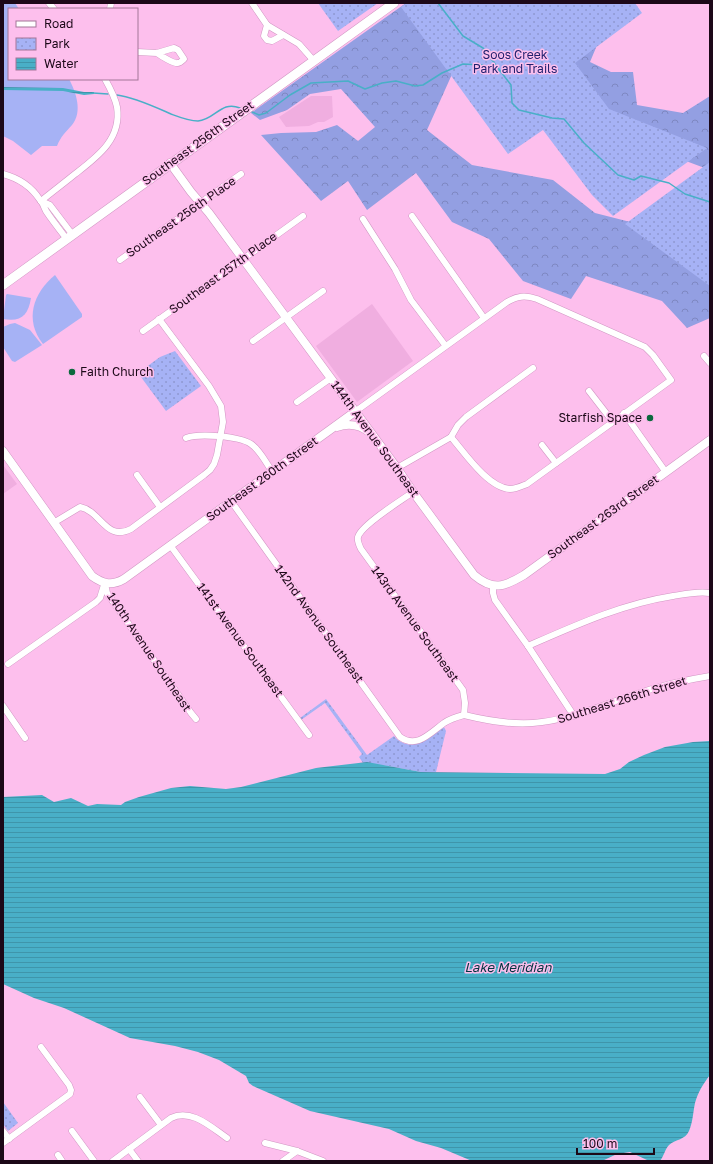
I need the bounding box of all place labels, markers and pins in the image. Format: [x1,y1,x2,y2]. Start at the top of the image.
place label: Faith Church [80,364,153,379]
marker: Faith Church [67,367,77,377]
place label: Starfish Space [558,410,642,425]
marker: Starfish Space [645,413,655,423]

